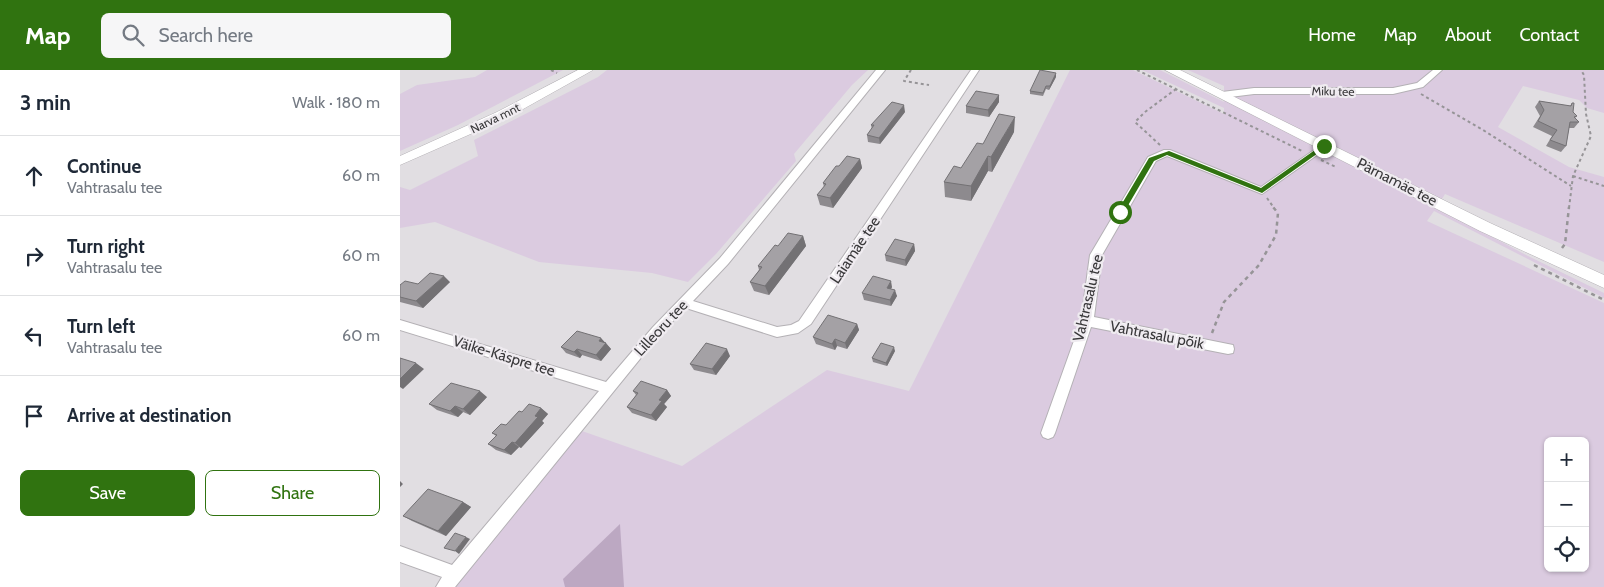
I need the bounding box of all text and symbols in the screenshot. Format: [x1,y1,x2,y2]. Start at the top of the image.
search box [101,13,451,58]
text: Map [25,21,71,50]
icon: search [119,21,147,49]
text: Search here [159,24,253,47]
text: Home [1308,24,1356,46]
text: Map [1384,24,1417,46]
text: About [1445,24,1491,46]
text: Contact [1519,24,1579,46]
street label: Miku tee [1311,83,1355,99]
text: 3 min [20,90,71,115]
text: Walk · 180 m [292,93,380,112]
street label: Narva mnt [468,100,522,136]
route end [1313,135,1336,158]
street label: Pärnamäe tee [1354,154,1440,210]
text: Continue [67,155,141,178]
icon: ahead [20,162,48,190]
text: 60 m [342,166,380,185]
text: Vahtrasalu tee [67,178,162,197]
route start [1109,201,1132,224]
street label: Laiamäe tee [826,213,884,287]
text: Turn right [67,235,145,258]
icon: right [20,242,48,270]
text: 60 m [342,246,380,265]
street label: Vahtrasalu tee [1069,252,1107,343]
text: Vahtrasalu tee [67,258,162,277]
street label: Lilleoru tee [631,296,692,360]
text: Turn left [67,315,135,338]
street label: Vahtrasalu põik [1108,317,1206,353]
icon: left [20,322,48,350]
text: 60 m [342,326,380,345]
street label: Väike-Käspre tee [451,332,557,380]
text: Vahtrasalu tee [67,338,162,357]
icon: arrive [20,402,48,430]
text: Arrive at destination [67,404,231,427]
map controls [1544,437,1589,572]
button: + [1544,437,1589,482]
button: Save [20,470,195,516]
button: Share [205,470,380,516]
button: − [1544,482,1589,527]
button: locate [1544,527,1589,572]

